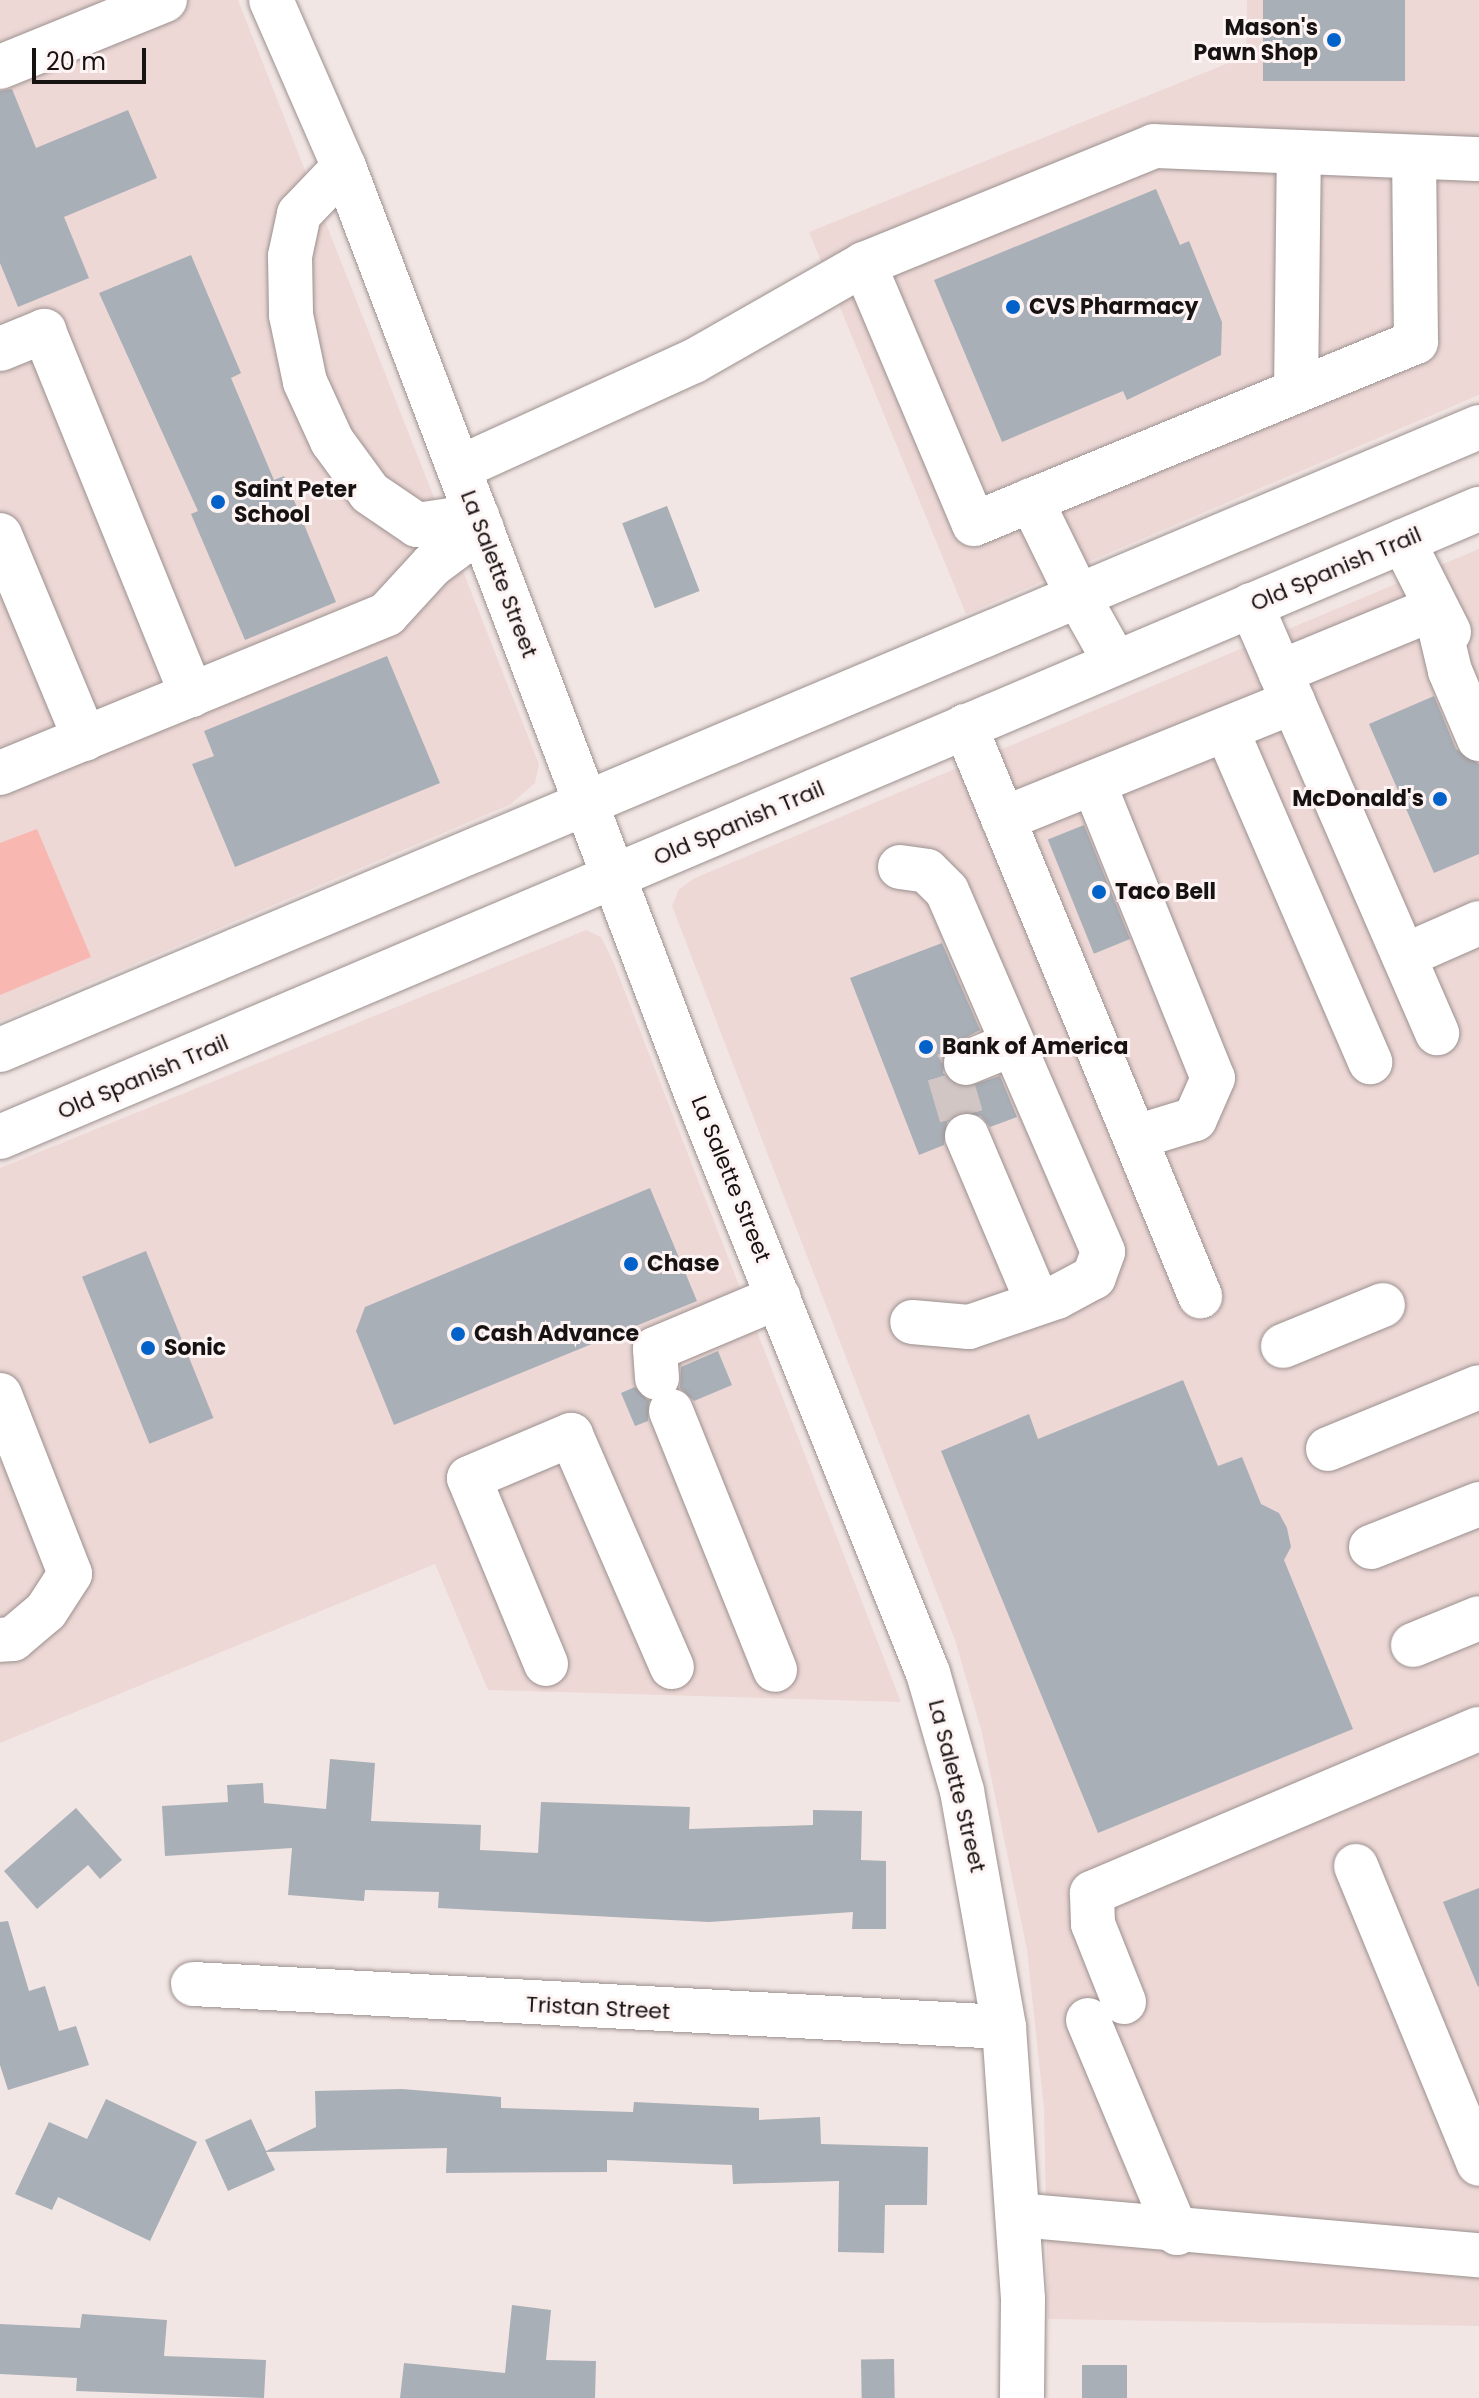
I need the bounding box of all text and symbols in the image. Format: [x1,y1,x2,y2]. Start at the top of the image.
place label: Mason's Pawn Shop [1193,14,1318,66]
marker: Mason's Pawn Shop [1325,31,1343,49]
scale bar [36,32,150,82]
text: 20 m [46,45,106,78]
place label: CVS Pharmacy [1029,294,1198,320]
marker: CVS Pharmacy [1004,298,1022,316]
place label: Saint Peter School [234,476,357,528]
street label: La Salette Street [455,487,543,661]
marker: Saint Peter School [209,493,227,511]
street label: Old Spanish Trail [1247,521,1425,617]
street label: Old Spanish Trail [650,775,828,871]
place label: McDonald's [1292,786,1424,812]
marker: McDonald's [1431,790,1449,808]
place label: Taco Bell [1115,879,1216,905]
marker: Taco Bell [1090,883,1108,901]
street label: Old Spanish Trail [54,1029,232,1125]
place label: Bank of America [942,1034,1128,1060]
marker: Bank of America [917,1038,935,1056]
street label: La Salette Street [686,1092,776,1266]
place label: Chase [647,1251,719,1277]
marker: Chase [622,1255,640,1273]
place label: Cash Advance [474,1321,639,1347]
marker: Cash Advance [449,1325,467,1343]
place label: Sonic [164,1335,226,1361]
marker: Sonic [139,1339,157,1357]
street label: La Salette Street [923,1697,991,1875]
street label: Tristan Street [525,1991,671,2025]

